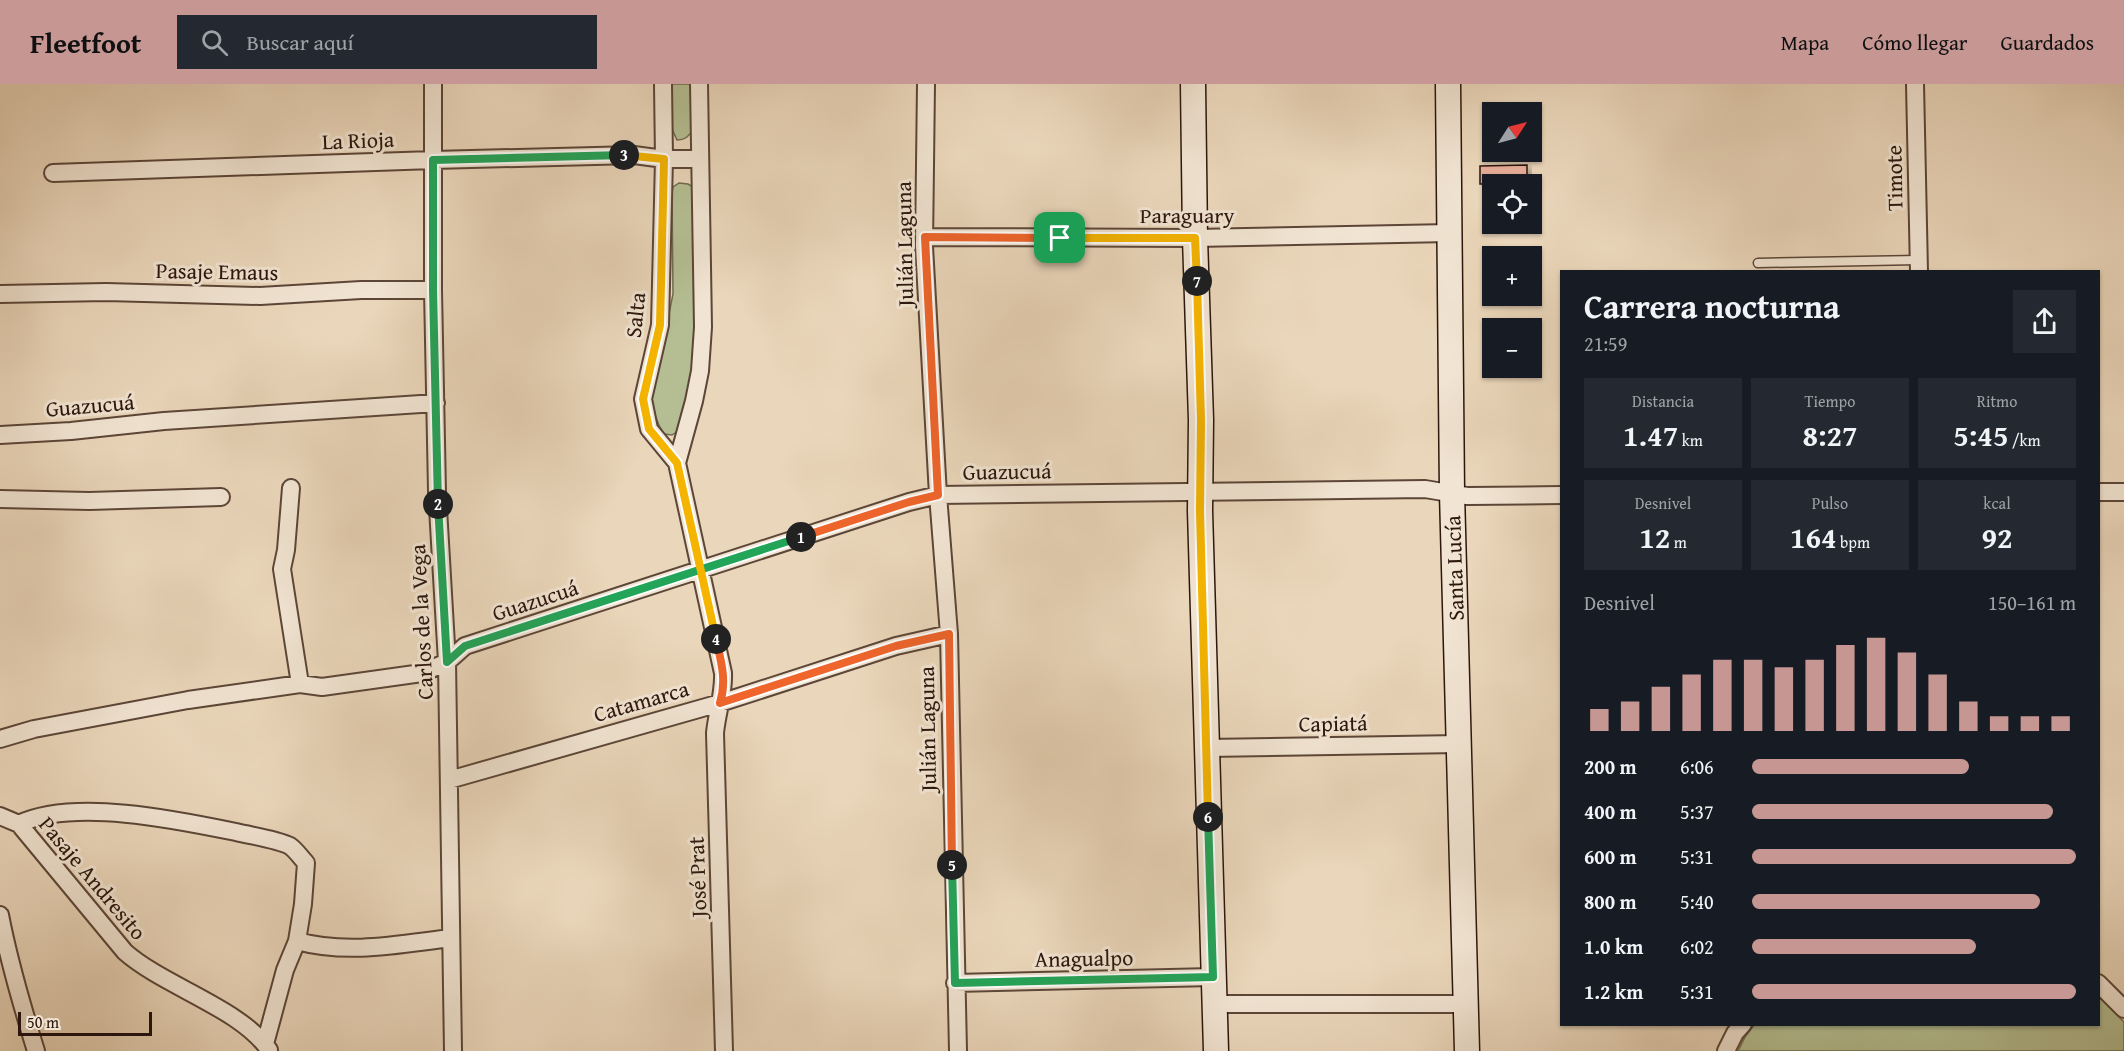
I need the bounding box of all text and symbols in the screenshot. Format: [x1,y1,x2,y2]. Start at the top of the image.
search box [177,15,597,69]
text: Fleetfoot [30,22,141,63]
icon: search [198,26,231,59]
text: Buscar aquí [246,26,354,58]
text: Mapa [1781,27,1829,58]
text: Cómo llegar [1862,27,1967,58]
text: Guardados [2000,27,2094,58]
north arrow [1482,102,1542,162]
map controls [1482,102,1542,378]
street label: La Rioja [321,123,395,157]
pin: 3 [609,140,639,170]
text: 3 [620,143,628,167]
street label: Timote [1877,145,1911,211]
button: locate [1482,174,1542,234]
street label: Julián Laguna [887,180,921,310]
street label: Paraguary [1140,199,1234,231]
pin [1034,212,1085,263]
icon: arrive [1043,221,1076,254]
button: + [1482,246,1542,306]
street label: Pasaje Emaus [155,254,279,288]
pin: 7 [1182,266,1212,296]
text: 7 [1193,269,1201,293]
text: Carrera nocturna [1584,282,1840,330]
street label: Salta [617,290,653,339]
button: share [2013,290,2076,353]
button: − [1482,318,1542,378]
text: 21:59 [1584,329,1627,358]
street label: Guazucuá [44,385,136,425]
text: Distancia [1632,389,1694,413]
text: Tiempo [1805,389,1855,413]
text: Ritmo [1977,389,2017,413]
text: 1.47 [1623,413,1678,457]
text: 8:27 [1802,413,1858,457]
text: 5:45 [1953,413,2008,457]
text: km [1678,428,1703,452]
text: /km [2008,428,2041,452]
street label: Guazucuá [962,454,1052,488]
pin: 2 [423,489,453,519]
text: Desnivel [1635,491,1691,515]
text: Pulso [1812,491,1848,515]
text: kcal [1983,491,2011,515]
text: 2 [434,492,442,516]
street label: Santa Lucía [1436,514,1472,621]
text: 12 [1639,515,1670,559]
text: 164 [1790,515,1837,559]
text: 92 [1981,515,2013,559]
pin: 1 [786,522,816,552]
text: 1 [797,525,805,549]
text: m [1670,530,1687,554]
text: bpm [1837,530,1870,554]
street label: Carlos de la Vega [401,543,441,700]
street label: Guazucuá [488,571,583,629]
text: Desnivel [1584,588,1655,617]
text: 150–161 m [1988,588,2076,617]
pin: 4 [701,624,731,654]
text: 4 [712,627,720,651]
street label: Julián Laguna [910,665,944,795]
street label: Catamarca [590,672,693,730]
street label: Capiatá [1298,706,1368,740]
text: 200 m [1584,752,1637,781]
text: 6:06 [1680,752,1714,781]
text: 400 m [1584,797,1637,826]
text: 5:37 [1680,797,1714,826]
pin: 6 [1193,802,1223,832]
text: 6 [1204,805,1212,829]
street label: Pasaje Andresito [32,809,154,947]
street label: José Prat [680,836,715,921]
text: 600 m [1584,842,1637,871]
text: 5:31 [1680,842,1714,871]
pin: 5 [937,850,967,880]
text: 5 [948,853,956,877]
text: 800 m [1584,887,1637,916]
text: 5:40 [1680,887,1714,916]
text: 1.0 km [1584,932,1643,961]
text: 6:02 [1680,932,1714,961]
street label: Anagualpo [1034,941,1134,975]
text: 1.2 km [1584,977,1643,1006]
text: 5:31 [1680,977,1714,1006]
scale bar [18,1009,152,1036]
text: 50 m [27,1010,59,1034]

